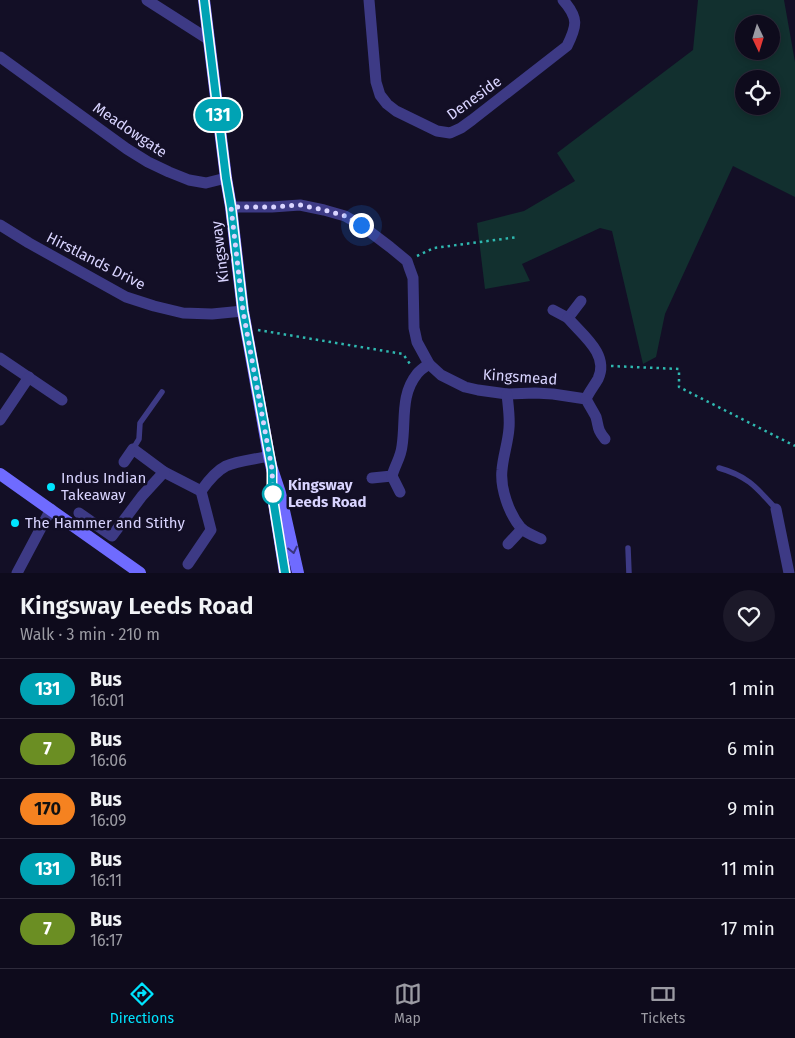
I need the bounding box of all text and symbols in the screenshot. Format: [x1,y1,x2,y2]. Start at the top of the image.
north arrow [735,15,780,60]
map controls [735,15,780,115]
button: locate [735,70,780,115]
street label: Deneside [443,72,505,124]
street label: Meadowgate [90,99,170,161]
line badge: 131 [189,99,247,131]
text: 131 [205,104,231,126]
your location [349,213,374,238]
street label: Kingsway [207,219,233,284]
street label: Hirstlands Drive [44,228,148,294]
street label: Kingsmead [482,365,558,389]
place label: Indus Indian Takeaway [61,469,146,504]
place label: Kingsway Leeds Road [288,476,367,511]
marker: Indus Indian Takeaway [45,481,57,493]
marker: Kingsway Leeds Road [262,483,284,505]
place label: The Hammer and Stithy [25,514,186,532]
marker: The Hammer and Stithy [9,517,21,529]
one-way arrow [287,546,298,555]
button: heart [723,590,775,642]
text: Kingsway Leeds Road [20,592,254,620]
text: Walk · 3 min · 210 m [20,625,160,644]
text: Bus [90,668,122,691]
text: 1 min [729,677,775,700]
text: 131 [35,678,60,700]
text: 16:01 [90,691,125,710]
text: Bus [90,728,122,751]
text: 6 min [727,737,775,760]
text: 7 [43,738,52,760]
text: 16:06 [90,751,127,770]
text: Bus [90,788,122,811]
text: 9 min [727,797,775,820]
text: 170 [34,798,61,820]
text: 16:09 [90,811,126,830]
text: Bus [90,848,122,871]
text: 11 min [721,857,775,880]
text: 131 [35,858,60,880]
text: 16:11 [90,871,122,890]
text: Bus [90,908,122,931]
text: 17 min [721,917,775,940]
text: 7 [43,918,52,940]
text: 16:17 [90,931,123,950]
tab: Directions [110,980,174,1027]
tab: Map [394,980,422,1027]
tab: Tickets [641,980,685,1027]

